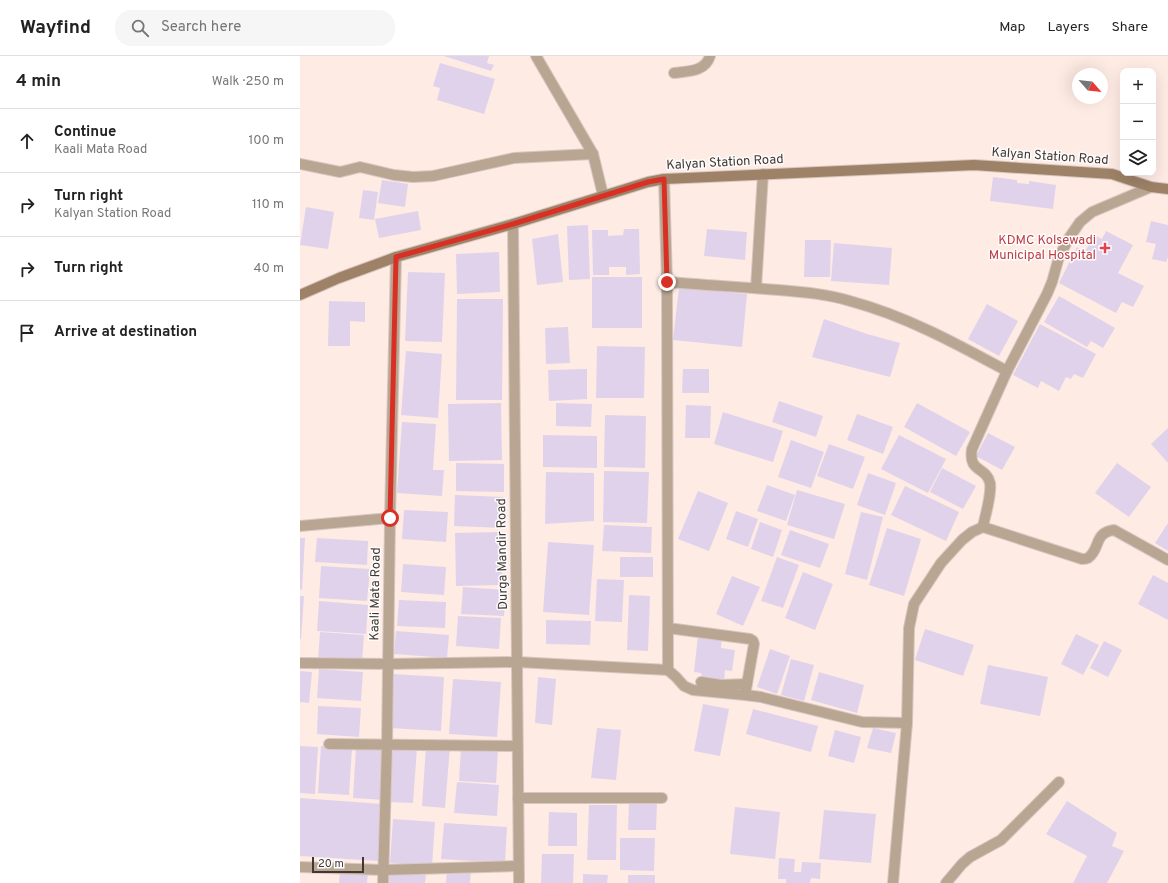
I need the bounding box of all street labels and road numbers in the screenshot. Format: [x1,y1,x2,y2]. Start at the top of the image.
street label: Kalyan Station Road [991,145,1109,169]
street label: Kalyan Station Road [666,152,784,174]
street label: Durga Mandir Road [494,498,512,610]
street label: Kaali Mata Road [367,547,385,641]

